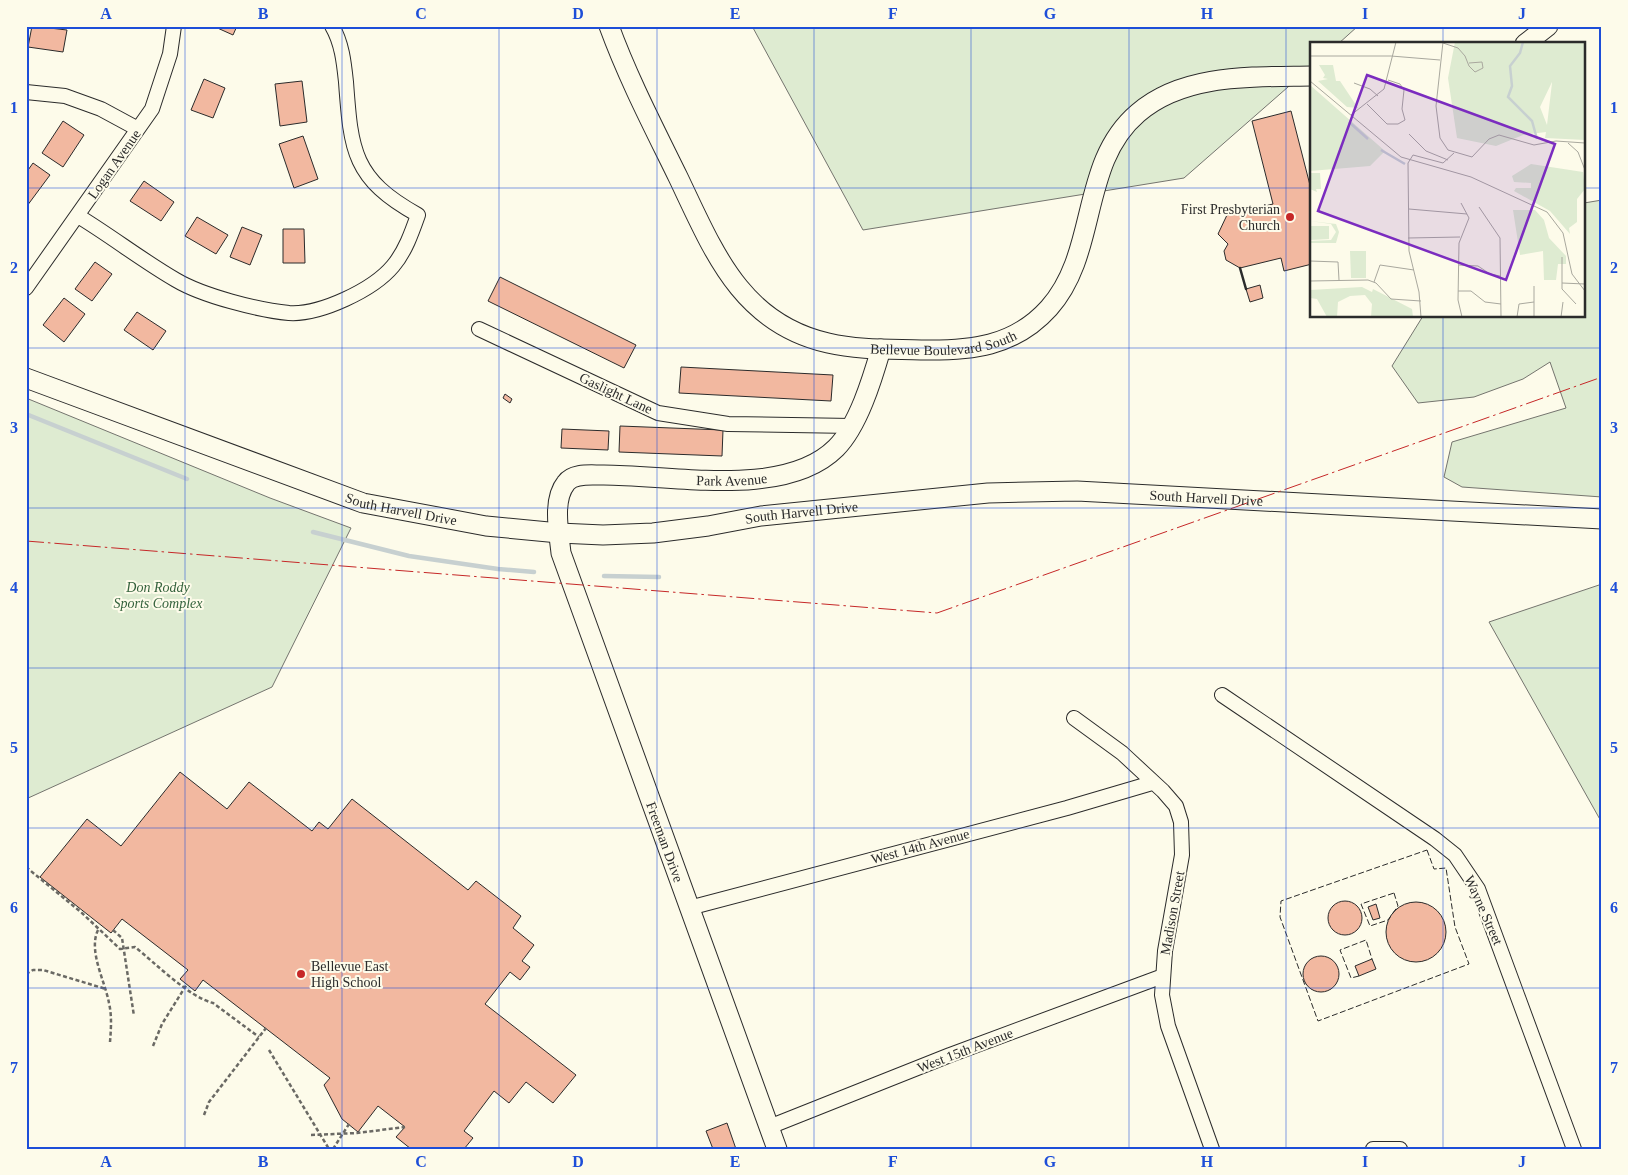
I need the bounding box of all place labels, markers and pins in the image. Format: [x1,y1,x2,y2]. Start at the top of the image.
place label: First Presbyterian Church [1181,202,1280,233]
marker: First Presbyterian Church [1284,211,1296,223]
place label: Bellevue East High School [311,959,388,990]
marker: Bellevue East High School [295,968,307,980]

